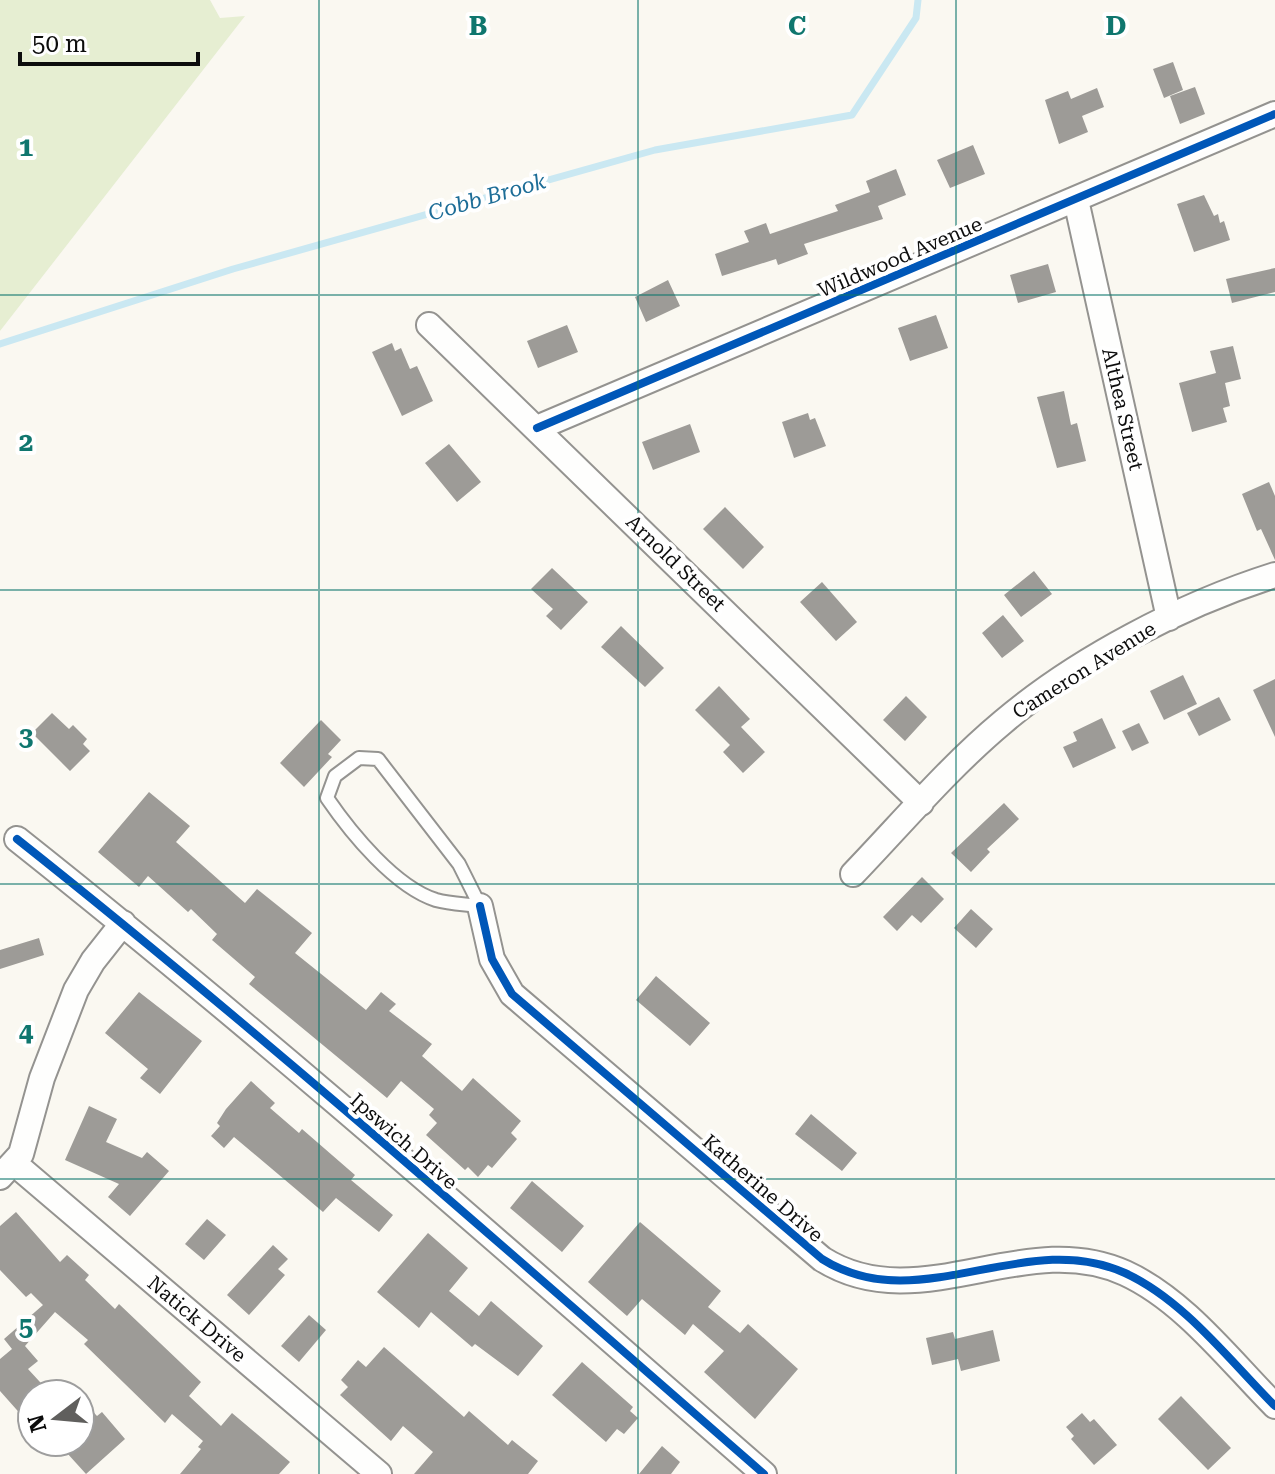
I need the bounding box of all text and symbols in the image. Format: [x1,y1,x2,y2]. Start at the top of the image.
text: B [469,11,487,41]
text: C [788,11,806,41]
text: D [1106,11,1126,41]
scale bar [20,16,198,66]
text: 50 m [32,30,87,58]
text: 1 [19,132,33,162]
water label: Cobb Brook [425,168,549,226]
street label: Wildwood Avenue [814,212,986,302]
street label: Althea Street [1097,345,1149,473]
text: 2 [19,427,33,457]
street label: Arnold Street [621,510,731,617]
street label: Cameron Avenue [1008,616,1160,724]
text: 3 [19,722,33,752]
text: 4 [19,1017,34,1047]
street label: Ipswich Drive [345,1088,463,1194]
street label: Katherine Drive [698,1129,828,1247]
street label: Natick Drive [143,1271,251,1367]
text: 5 [19,1312,33,1342]
north arrow [16,1378,96,1458]
text: N [23,1412,52,1435]

